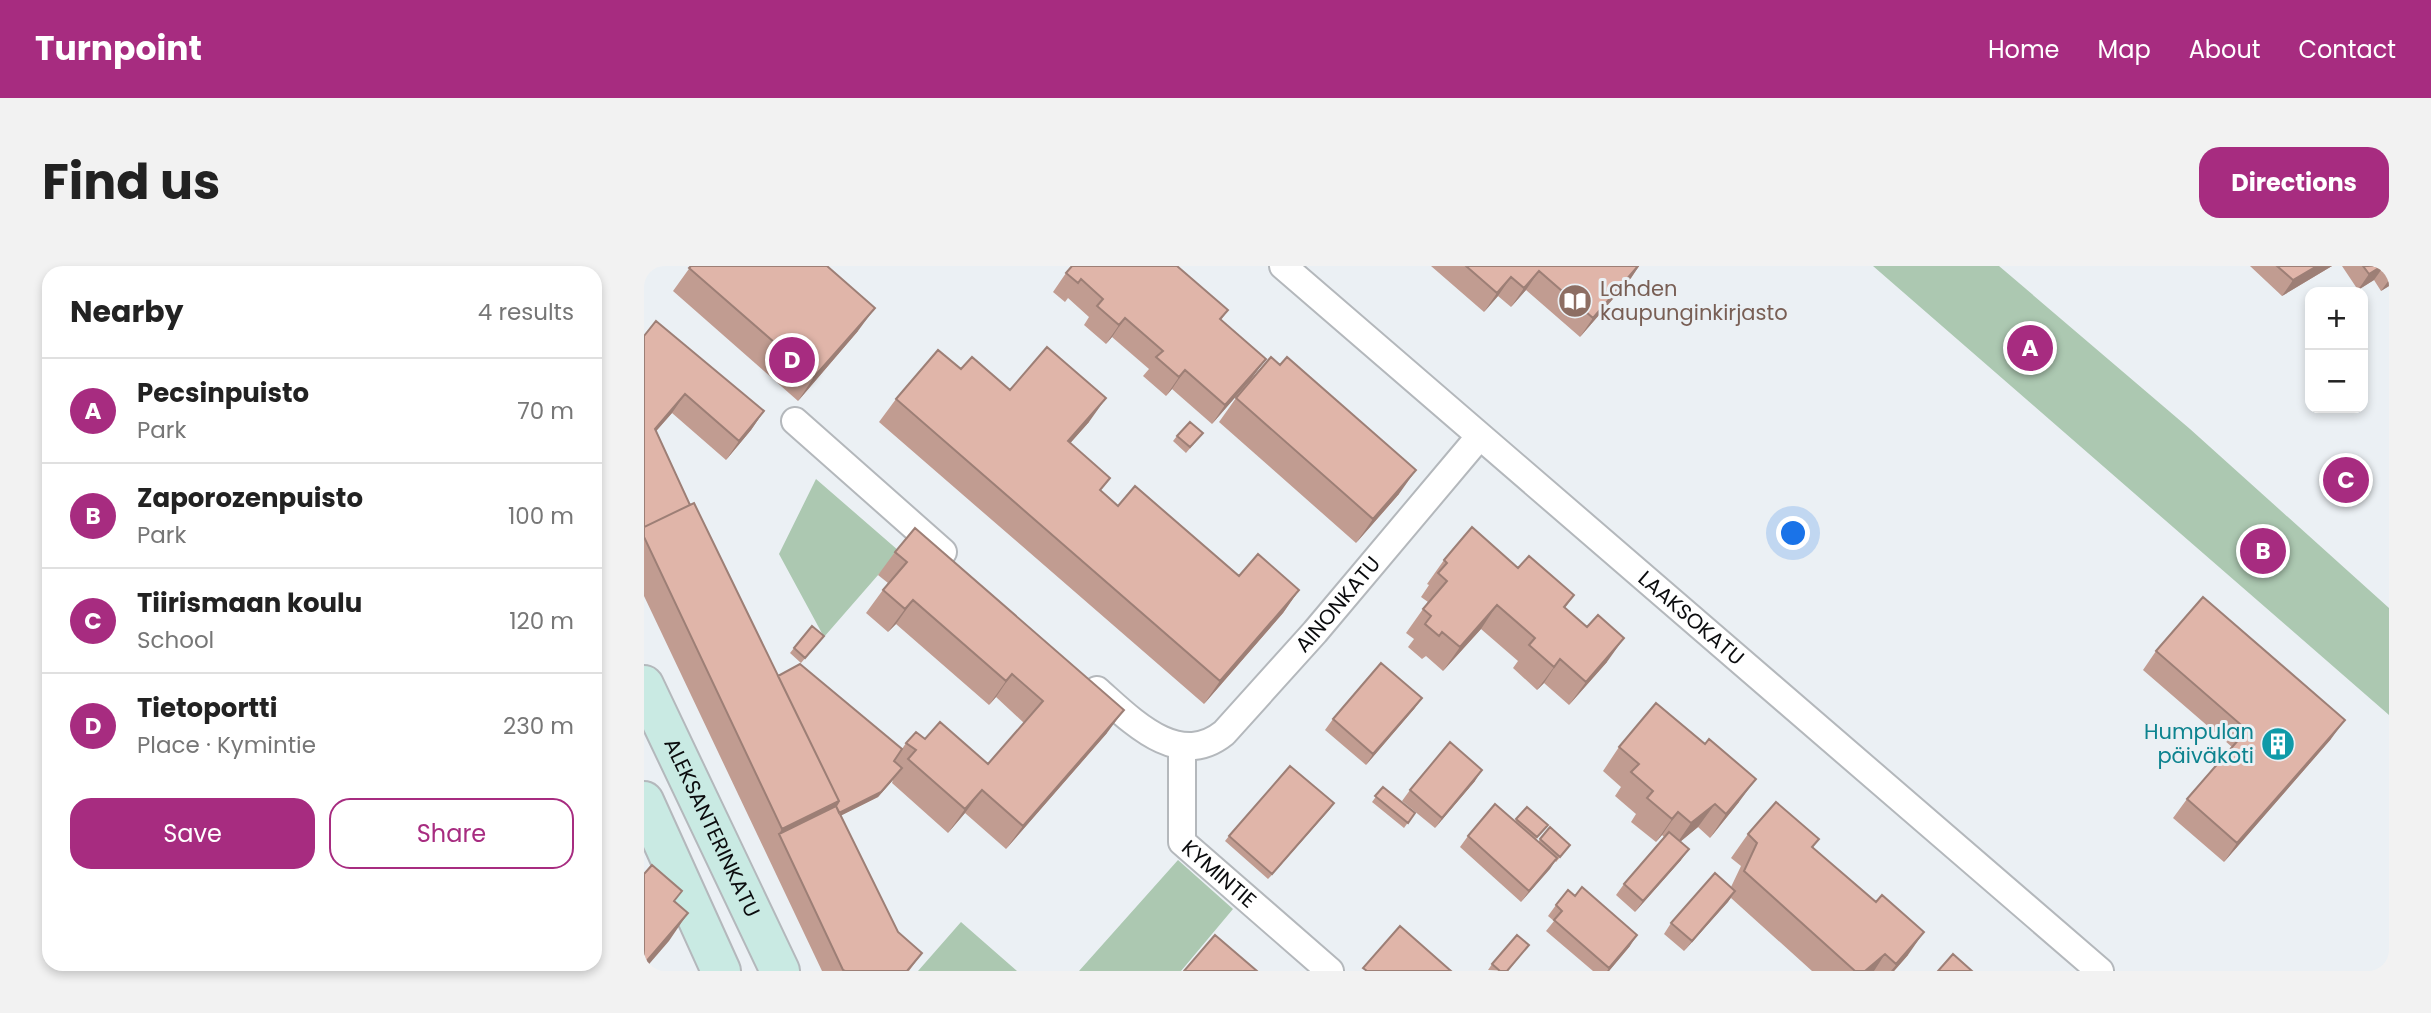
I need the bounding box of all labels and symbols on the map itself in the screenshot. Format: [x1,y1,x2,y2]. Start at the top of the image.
place label: Lahden kaupunginkirjasto [1600,274,1788,327]
library icon: Lahden kaupunginkirjasto [1556,282,1594,320]
pin: A [2007,322,2053,374]
pin: D [769,334,815,386]
pin: C [2323,454,2369,506]
your location [1776,516,1810,550]
pin: B [2240,525,2286,577]
street label: AINONKATU [1289,550,1387,658]
street label: LAAKSOKATU [1632,564,1751,672]
place label: Humpulan päiväkoti [2144,717,2254,770]
building icon: Humpulan päiväkoti [2259,725,2297,763]
street label: ALEKSANTERINKATU [657,733,767,922]
street label: KYMINTIE [1176,833,1263,914]

